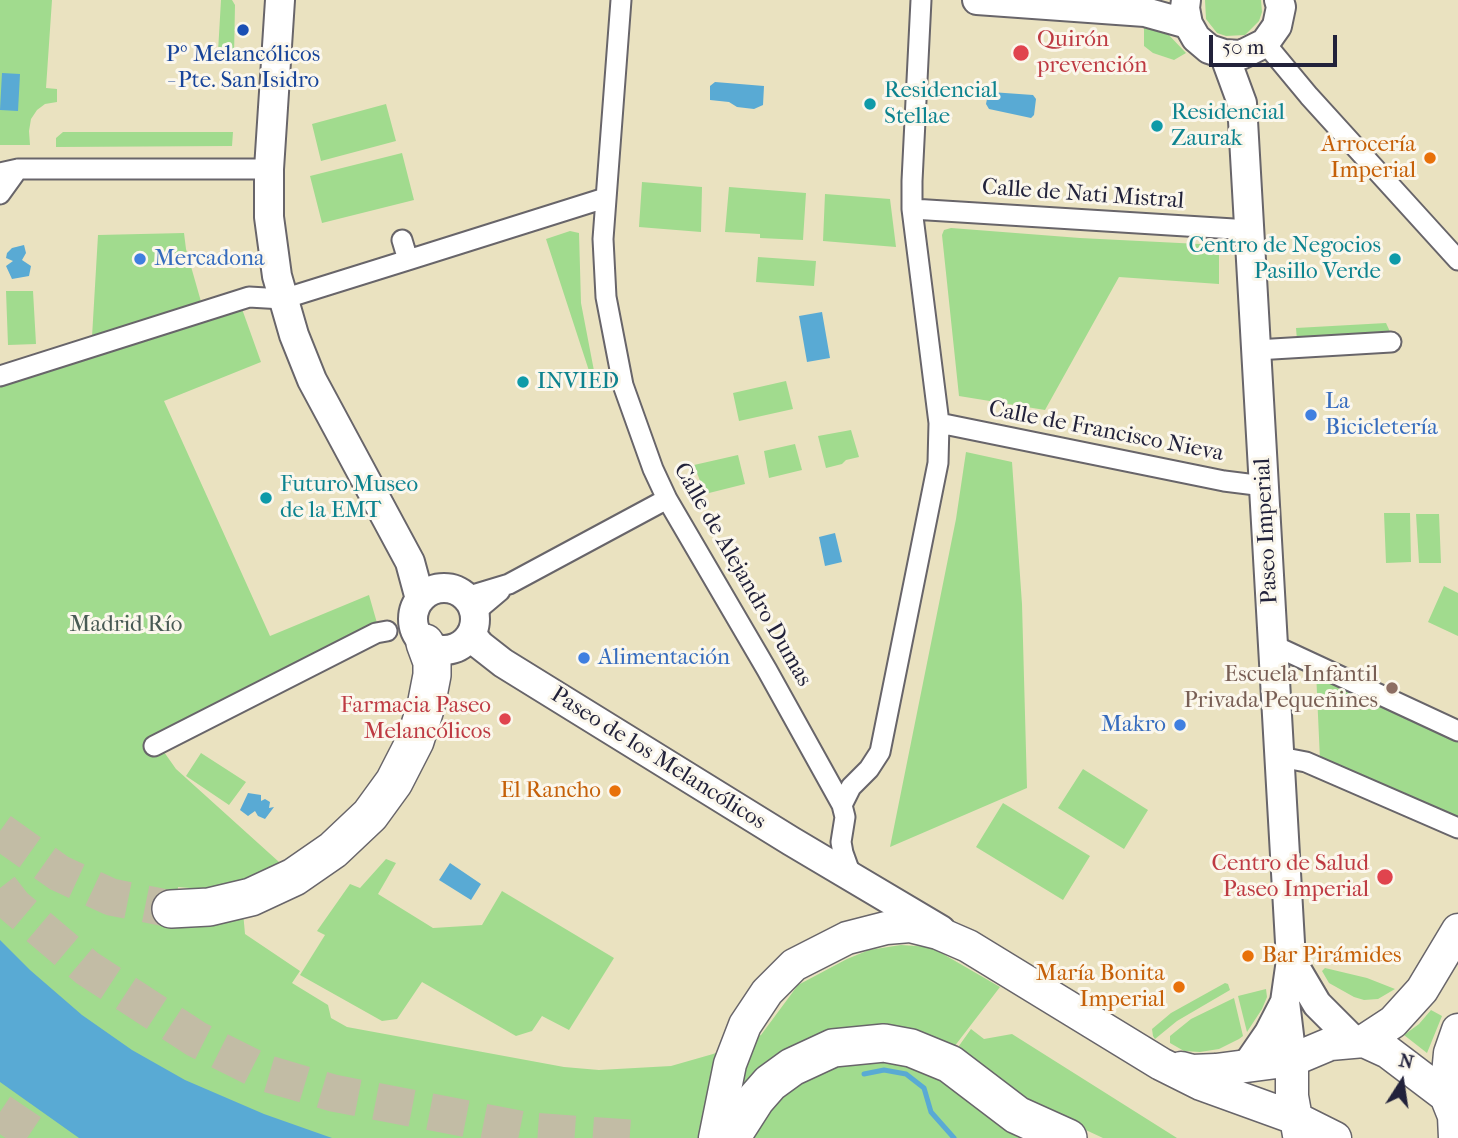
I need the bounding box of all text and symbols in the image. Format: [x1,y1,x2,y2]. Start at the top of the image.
scale bar [1213,21,1341,65]
marker: Pº Melancólicos - Pte. San Isidro [235,22,251,38]
place label: Quirón prevención [1037,26,1147,80]
text: 50 m [1222,35,1265,59]
place label: Pº Melancólicos - Pte. San Isidro [166,41,320,95]
marker: Quirón prevención [1011,43,1031,63]
place label: Residencial Stellae [884,77,998,131]
marker: Residencial Stellae [862,96,878,112]
place label: Residencial Zaurak [1171,99,1285,153]
marker: Residencial Zaurak [1149,118,1165,134]
place label: Arrocería Imperial [1321,131,1416,185]
marker: Arrocería Imperial [1422,150,1438,166]
street label: Calle de Nati Mistral [981,174,1185,216]
place label: Centro de Negocios Pasillo Verde [1188,232,1381,286]
place label: Mercadona [154,245,265,273]
marker: Mercadona [132,251,148,267]
marker: Centro de Negocios Pasillo Verde [1387,251,1403,267]
place label: INVIED [537,368,619,396]
marker: INVIED [515,374,531,390]
place label: La Bicicletería [1325,388,1438,442]
street label: Calle de Francisco Nieva [986,396,1226,468]
marker: La Bicicletería [1303,407,1319,423]
street label: Paseo Imperial [1249,457,1285,605]
street label: Calle de Alejandro Dumas [667,458,817,692]
place label: Futuro Museo de la EMT [280,471,418,525]
marker: Futuro Museo de la EMT [258,490,274,506]
park label: Madrid Río [69,611,183,639]
place label: Alimentación [598,644,730,672]
marker: Alimentación [576,650,592,666]
place label: Escuela Infantil Privada Pequeñines [1184,661,1378,715]
marker: Escuela Infantil Privada Pequeñines [1384,680,1400,696]
street label: Paseo de los Melancólicos [545,682,771,836]
place label: Farmacia Paseo Melancólicos [340,692,491,746]
marker: Farmacia Paseo Melancólicos [497,711,513,727]
place label: Makro [1101,711,1166,739]
marker: Makro [1172,717,1188,733]
place label: El Rancho [500,777,601,805]
marker: El Rancho [607,783,623,799]
place label: Centro de Salud Paseo Imperial [1212,850,1369,904]
marker: Centro de Salud Paseo Imperial [1375,867,1395,887]
place label: Bar Pirámides [1262,942,1402,970]
marker: Bar Pirámides [1240,948,1256,964]
place label: María Bonita Imperial [1036,960,1165,1014]
marker: María Bonita Imperial [1171,979,1187,995]
north arrow [1367,1047,1437,1117]
text: N [1397,1049,1416,1074]

